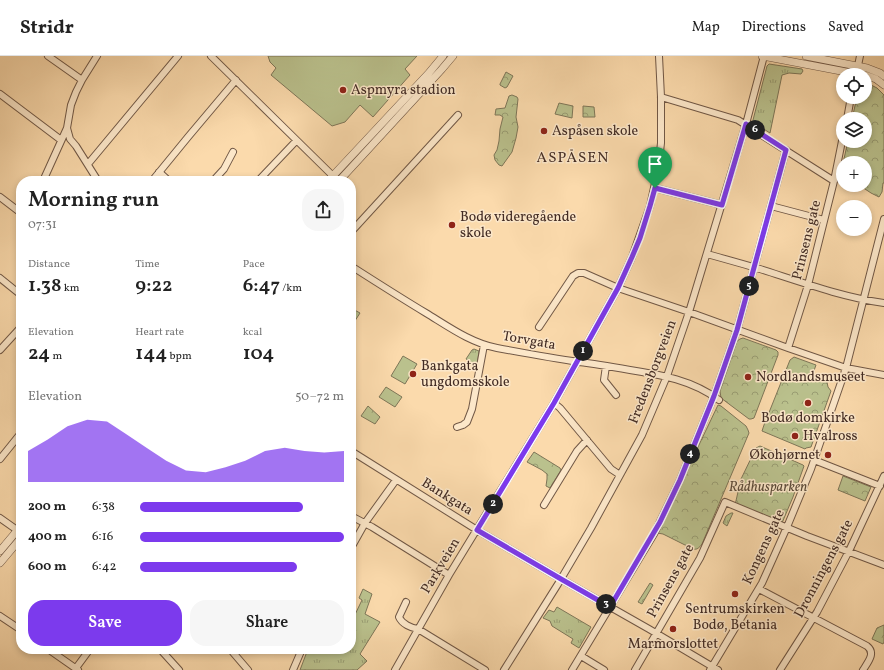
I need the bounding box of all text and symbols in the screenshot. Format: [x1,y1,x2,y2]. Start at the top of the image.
text: Stridr [20,15,74,41]
text: Map [692,18,720,37]
text: Directions [742,18,806,37]
text: Saved [828,18,864,37]
map controls [836,68,872,236]
button: locate [836,68,872,104]
place label: Aspmyra stadion [351,81,456,100]
marker: Aspmyra stadion [338,85,348,95]
button: layers [836,112,872,148]
pin: 6 [745,120,765,140]
place label: Aspåsen skole [552,122,639,141]
text: 6 [752,122,758,137]
marker: Aspåsen skole [539,126,549,136]
pin [638,147,672,188]
district label: ASPÅSEN [537,148,609,169]
icon: arrive [644,153,666,175]
button: + [836,156,872,192]
text: Morning run [28,185,159,216]
button: share [302,189,344,231]
street label: Prinsens gate [788,198,826,282]
button: − [836,200,872,236]
place label: Bodø videregående skole [460,208,577,243]
text: 07:31 [28,216,57,234]
marker: Bodø videregående skole [447,220,457,230]
text: Distance [28,257,70,272]
text: Time [135,257,159,272]
text: Pace [243,257,265,272]
text: 1.38 [28,272,62,300]
text: 9:22 [135,272,172,300]
text: 6:47 [243,272,280,300]
pin: 5 [739,276,759,296]
text: 5 [746,278,752,293]
text: km [62,281,79,296]
text: /km [280,281,302,296]
street label: Fredensborgveien [624,317,682,427]
text: Elevation [28,325,74,340]
text: Heart rate [135,325,184,340]
text: kcal [243,325,262,340]
street label: Torvgata [501,327,557,355]
text: 24 [28,340,50,368]
text: 144 [135,340,167,368]
text: 104 [243,340,274,368]
pin: 1 [573,341,593,361]
text: 1 [581,343,585,358]
text: m [50,349,62,364]
text: bpm [167,349,192,364]
place label: Bankgata ungdomsskole [421,357,510,392]
place label: Nordlandsmuseet [756,368,866,387]
marker: Bankgata ungdomsskole [408,369,418,379]
marker: Nordlandsmuseet [743,372,753,382]
text: Elevation [28,388,82,406]
text: 50–72 m [295,388,344,406]
marker: Bodø domkirke [803,398,813,408]
place label: Bodø domkirke [761,409,855,428]
place label: Hvalross [803,427,857,446]
marker: Hvalross [790,431,800,441]
pin: 4 [680,444,700,464]
text: 4 [687,446,693,461]
place label: Økohjørnet [750,446,820,465]
marker: Økohjørnet [823,450,833,460]
street label: Bankgata [418,474,476,520]
park label: Rådhusparken [729,478,807,497]
pin: 2 [483,494,503,514]
text: 2 [490,496,496,511]
text: 200 m [28,498,66,516]
text: 6:38 [92,498,115,516]
street label: Kongens gate [738,506,790,588]
street label: Dronningens gate [790,516,858,622]
text: 400 m [28,528,67,546]
text: 6:16 [92,528,113,546]
street label: Parkveien [417,535,465,597]
street label: Prinsens gate [643,540,699,621]
text: 600 m [28,558,66,576]
text: 6:42 [92,558,116,576]
marker: Sentrumskirken Bodø, Betania [730,589,740,599]
pin: 3 [596,594,616,614]
text: 3 [603,596,609,611]
button: Save [28,600,182,646]
button: Share [190,600,344,646]
place label: Sentrumskirken Bodø, Betania [685,600,785,635]
marker: Marmorslottet [668,624,678,634]
place label: Marmorslottet [628,635,718,654]

